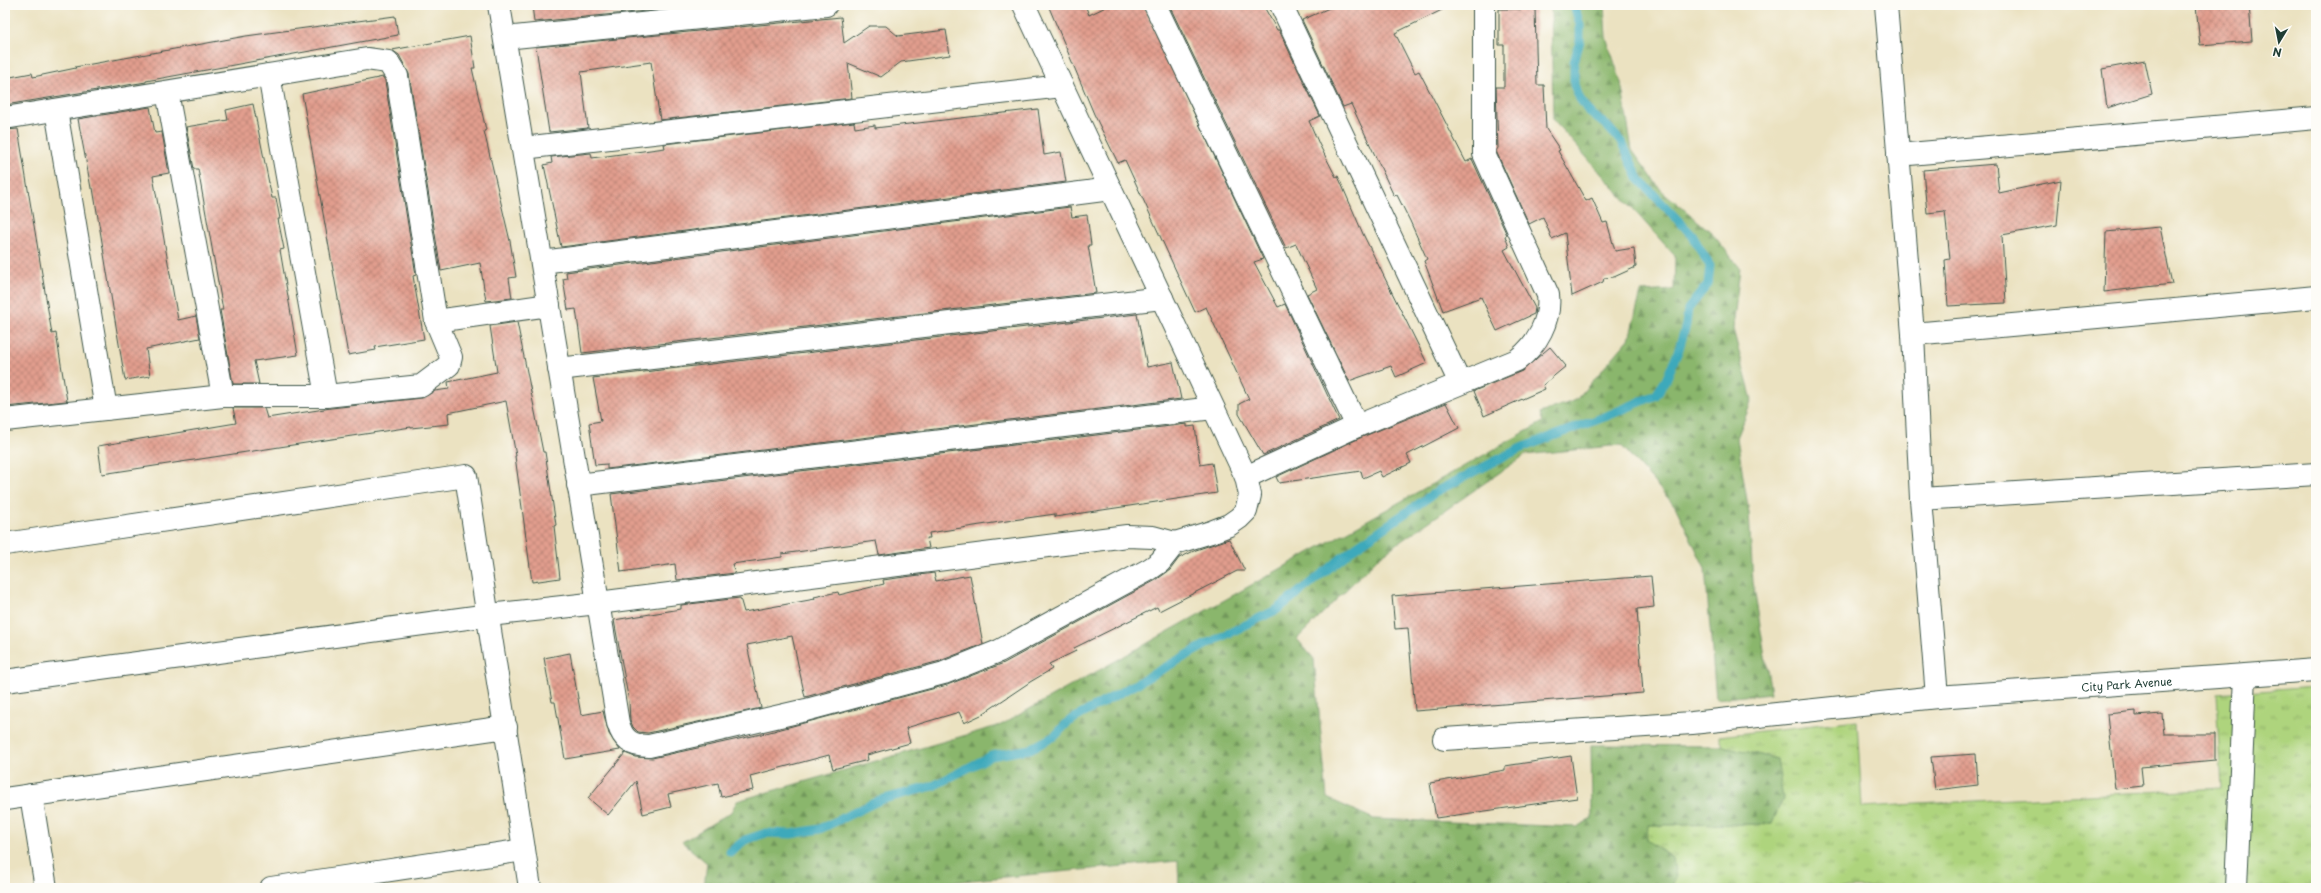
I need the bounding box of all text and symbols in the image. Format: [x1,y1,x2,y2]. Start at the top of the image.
north arrow [2259,22,2299,62]
text: N [2271,43,2283,61]
street label: City Park Avenue [2080,672,2173,695]

